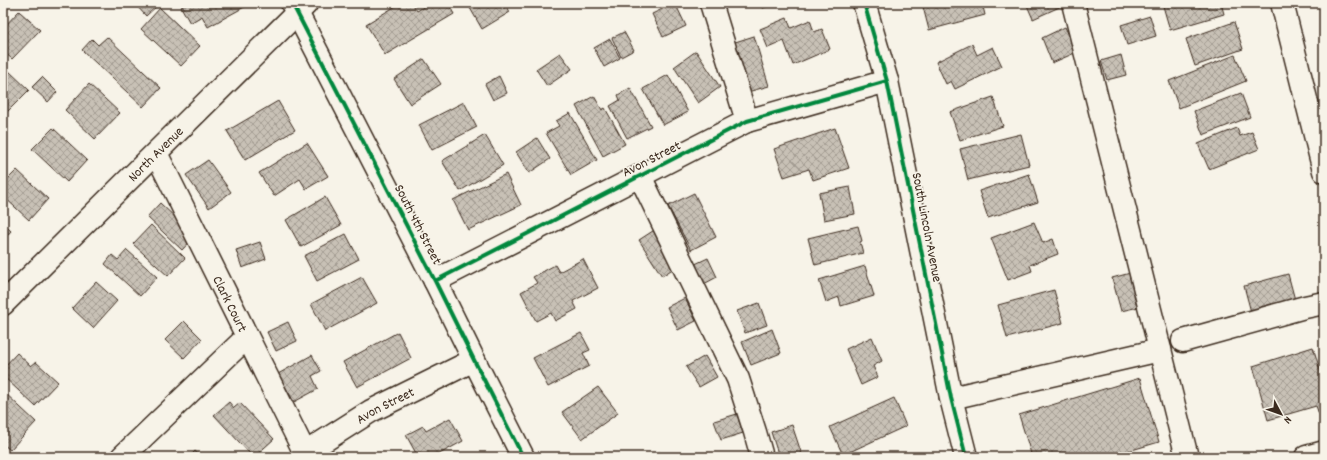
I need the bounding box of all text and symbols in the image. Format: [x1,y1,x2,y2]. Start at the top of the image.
street label: North Avenue [124,123,189,187]
street label: Avon Street [619,136,685,183]
street label: South Lincoln Avenue [906,171,946,284]
street label: South 4th Street [388,181,446,269]
street label: Clark Court [207,273,251,336]
street label: Avon Street [353,383,418,430]
north arrow [1261,394,1301,434]
text: N [1279,412,1295,427]

